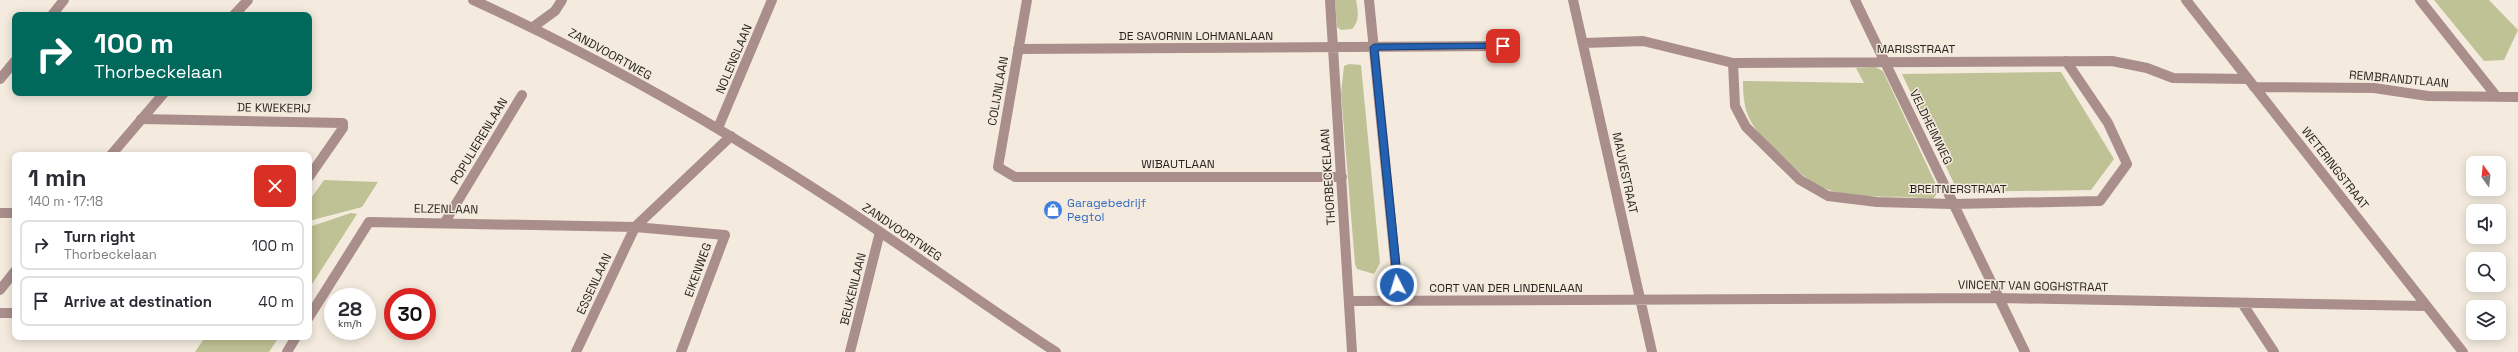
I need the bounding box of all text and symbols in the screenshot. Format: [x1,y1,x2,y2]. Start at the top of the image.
street label: NOLENSLAAN [712,22,756,96]
street label: ZANDVOORTWEG [565,24,655,84]
text: 100 m [94,25,174,61]
icon: right [28,28,80,80]
street label: DE SAVORNIN LOHMANLAAN [1119,28,1273,44]
pin [1486,29,1520,63]
icon: arrive [1492,35,1514,57]
street label: MARISSTRAAT [1877,41,1955,57]
street label: COLIJNLAAN [984,55,1012,127]
text: Thorbeckelaan [94,60,223,83]
street label: REMBRANDTLAAN [2348,67,2450,91]
street label: VELDHEIMWEG [1906,87,1956,167]
street label: POPULIERENLAAN [447,95,511,187]
street label: DE KWEKERIJ [237,99,311,117]
street label: WETERINGSTRAAT [2298,124,2372,212]
street label: THORBECKELAAN [1317,128,1339,226]
street label: MAUVESTRAAT [1609,131,1641,215]
street label: WIBAUTLAAN [1141,156,1215,172]
north arrow [2466,156,2506,196]
map controls [2466,156,2506,340]
text: 1 min [28,162,87,193]
button: close [254,165,296,207]
street label: BREITNERSTRAAT [1909,181,2007,197]
text: 140 m · 17:18 [28,193,103,210]
place label: Garagebedrijf Pegtol [1067,195,1146,225]
street label: ZANDVOORTWEG [859,199,945,265]
shop icon: Garagebedrijf Pegtol [1042,199,1064,221]
street label: ELZENLAAN [414,200,478,218]
button: sound [2466,204,2506,244]
text: Turn right [64,227,135,246]
icon: right [30,234,52,256]
text: 100 m [252,236,294,255]
street label: EIKENWEG [681,240,715,299]
text: Thorbeckelaan [64,246,157,263]
street label: ESSENLAAN [573,251,615,317]
street label: BEUKENLAAN [836,251,870,327]
button: search [2466,252,2506,292]
position arrow [1376,264,1418,306]
street label: VINCENT VAN GOGHSTRAAT [1958,277,2108,295]
street label: CORT VAN DER LINDENLAAN [1429,280,1583,296]
speed limit sign: 30 [384,288,436,340]
icon: arrive [30,290,52,312]
text: Arrive at destination [64,292,212,311]
text: 40 m [258,292,294,311]
text: 28 [338,296,362,322]
button: layers [2466,300,2506,340]
text: km/h [338,317,362,330]

